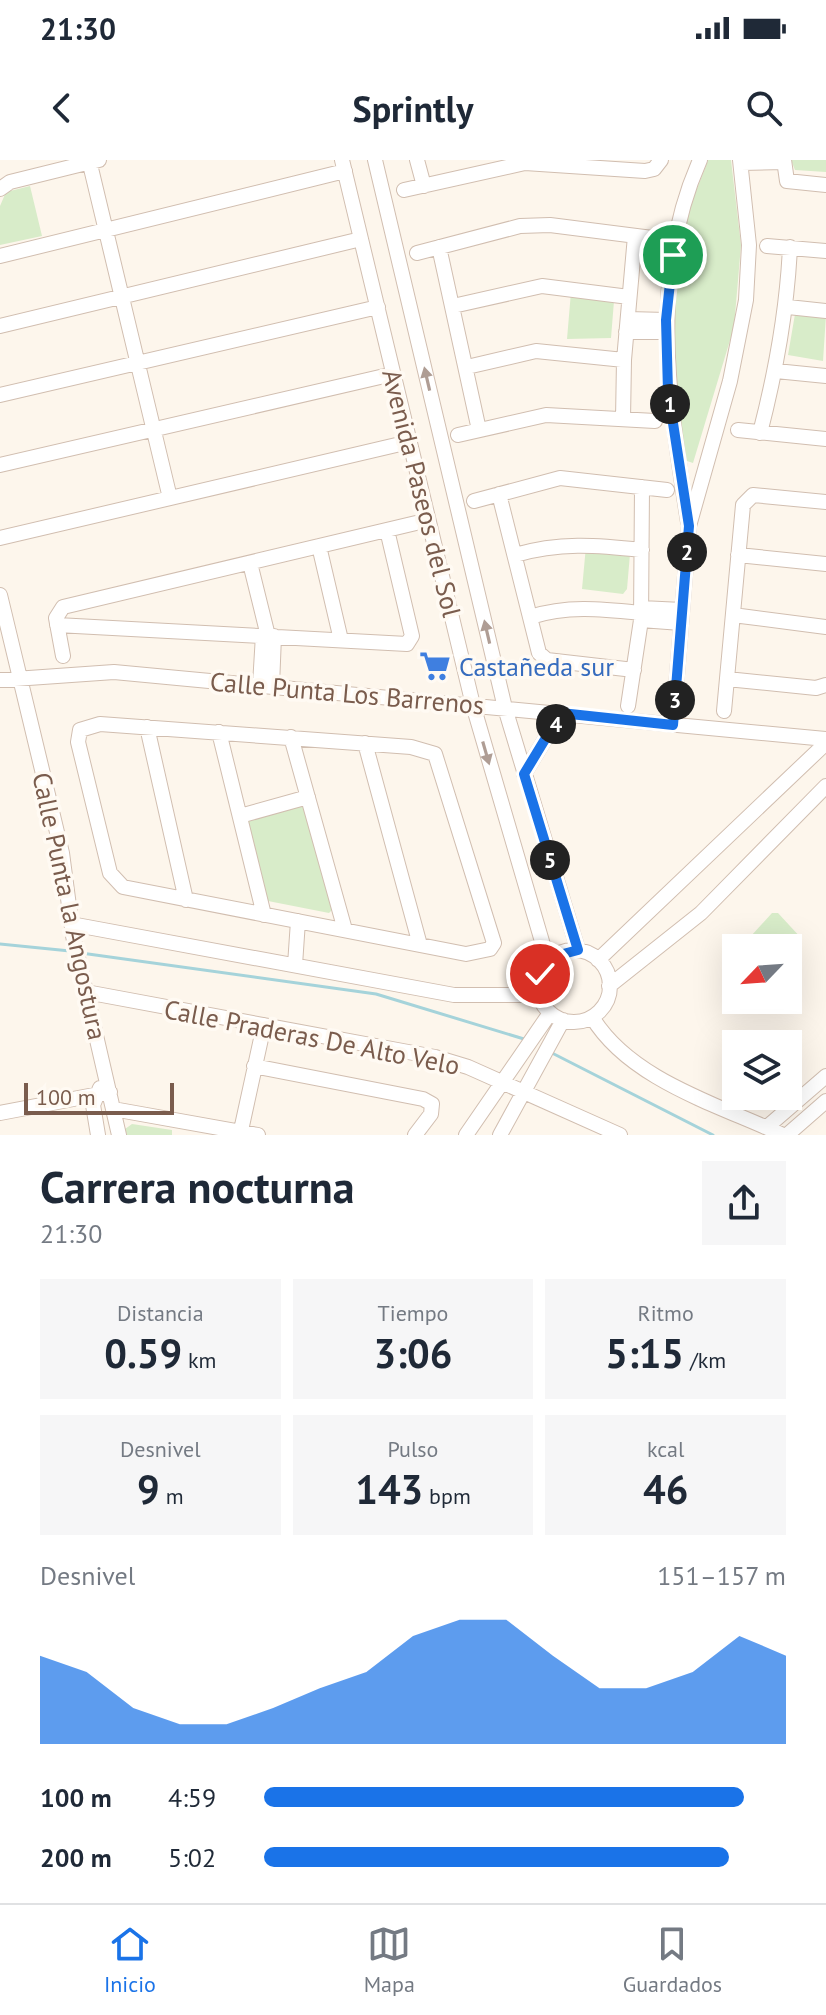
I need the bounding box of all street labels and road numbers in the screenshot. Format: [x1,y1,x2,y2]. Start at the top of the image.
street label: Avenida Paseos del Sol [375,366,469,621]
street label: Calle Punta Los Barrenos [209,665,485,721]
street label: Calle Punta la Angostura [26,769,114,1043]
street label: Calle Praderas De Alto Velo [161,992,463,1082]

